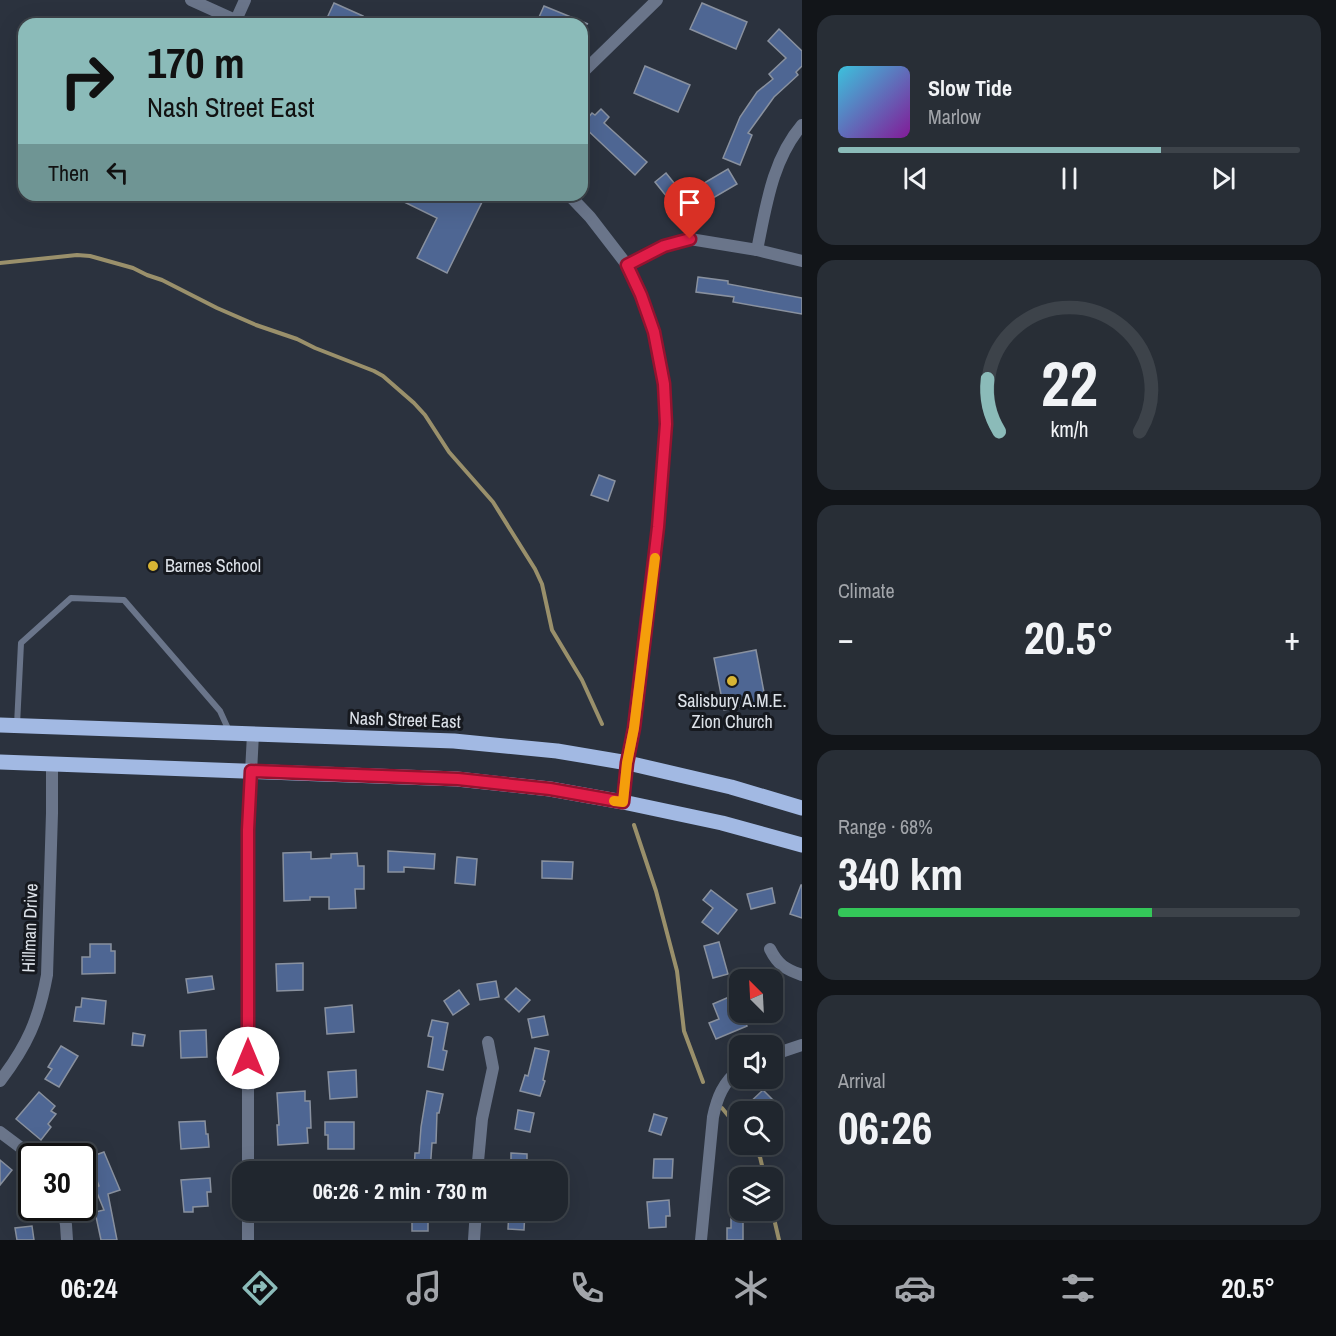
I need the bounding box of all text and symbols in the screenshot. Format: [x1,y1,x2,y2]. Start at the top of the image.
text: 170 m [147,35,245,91]
icon: right [48,42,126,120]
text: Slow Tide [928,73,1012,103]
text: Nash Street East [147,89,314,125]
text: Marlow [928,103,981,130]
icon: left [101,156,134,189]
text: Then [48,158,89,188]
icon: previous [899,162,932,195]
icon: pause [1053,162,1086,195]
icon: next [1207,162,1240,195]
pin [664,177,715,239]
icon: arrive [673,186,706,219]
text: 22 [1041,341,1097,425]
text: km/h [1050,415,1088,444]
place label: Barnes School [165,553,261,578]
marker: Barnes School [146,559,160,573]
text: Climate [838,577,895,604]
text: 20.5° [1024,607,1114,668]
text: − [838,616,854,660]
text: + [1284,616,1300,660]
marker: Salisbury A.M.E. Zion Church [725,674,739,688]
place label: Salisbury A.M.E. Zion Church [677,688,787,734]
street label: Nash Street East [349,705,461,734]
text: Range · 68% [838,813,933,840]
text: 340 km [838,843,963,904]
street label: Hillman Drive [15,883,44,973]
north arrow [729,969,783,1023]
map controls [729,969,783,1221]
position arrow [216,1026,280,1090]
button: sound [729,1035,783,1089]
text: Arrival [838,1067,885,1094]
text: 06:26 [838,1097,932,1158]
button: search [729,1101,783,1155]
speed limit sign: 30 [18,1143,96,1221]
button: layers [729,1167,783,1221]
text: 06:26 · 2 min · 730 m [313,1176,487,1206]
icon: directions [239,1267,281,1309]
icon: music [403,1267,445,1309]
icon: phone [566,1267,608,1309]
icon: climate [730,1267,772,1309]
icon: car [894,1267,936,1309]
icon: filters [1057,1267,1099,1309]
text: 06:24 [61,1270,117,1306]
text: 20.5° [1221,1270,1275,1306]

